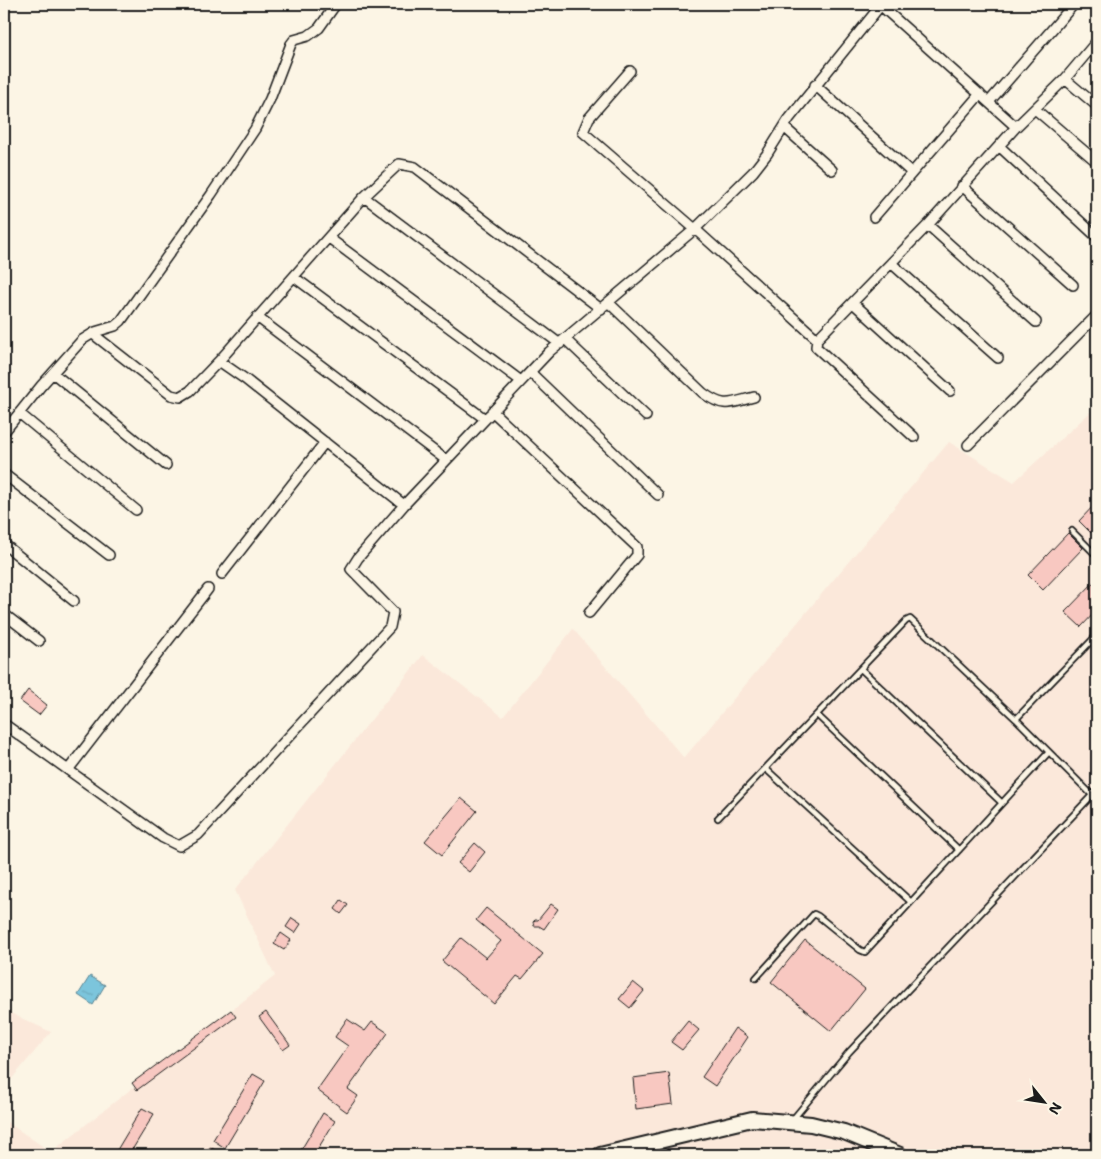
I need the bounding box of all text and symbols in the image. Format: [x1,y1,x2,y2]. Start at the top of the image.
north arrow [1018,1076,1068,1126]
text: N [1045,1099,1066,1118]

